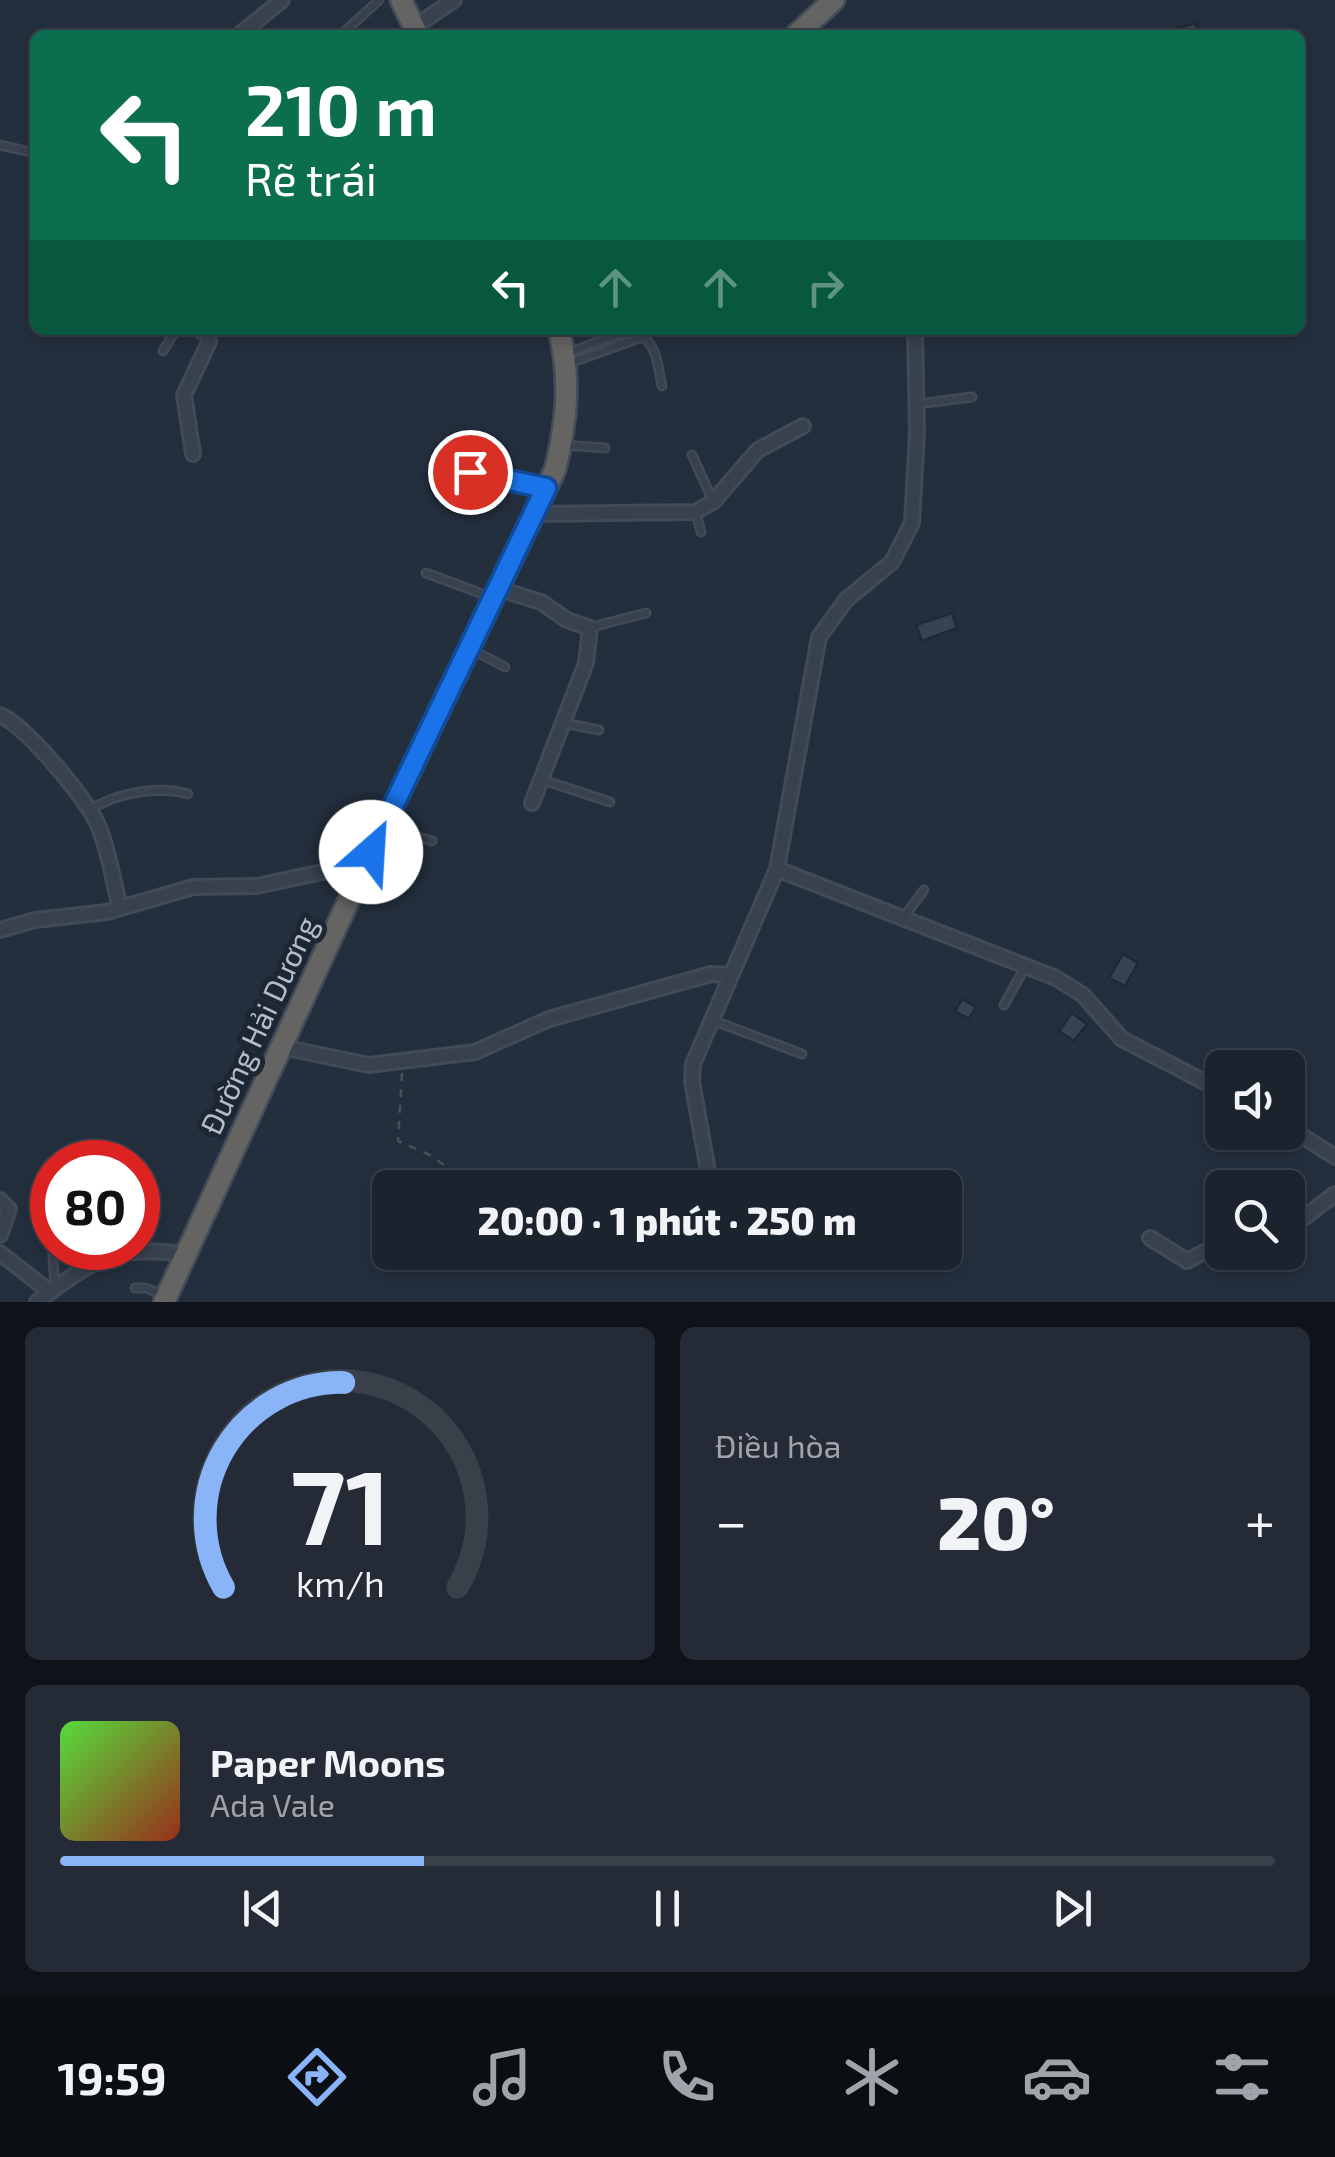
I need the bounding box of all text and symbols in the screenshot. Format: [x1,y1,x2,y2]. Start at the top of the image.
text: 210 m [245,66,437,150]
icon: left [80,70,210,200]
text: Rẽ trái [245,151,377,205]
icon: left [483,260,538,315]
icon: ahead [588,260,643,315]
icon: ahead [693,260,748,315]
icon: right [798,260,853,315]
pin [428,430,513,515]
icon: arrive [443,445,498,500]
position arrow [319,800,423,904]
street label: Đường Hải Dương [192,910,324,1140]
map controls [1205,1050,1305,1270]
button: sound [1205,1050,1305,1150]
speed limit sign: 80 [30,1140,160,1270]
button: search [1205,1170,1305,1270]
text: 20:00 · 1 phút · 250 m [477,1197,857,1243]
text: Điều hòa [715,1426,841,1464]
text: 71 [290,1441,390,1566]
text: 20° [937,1475,1055,1565]
text: − [715,1487,747,1553]
text: + [1245,1487,1275,1553]
text: km/h [296,1561,384,1604]
text: Paper Moons [210,1739,446,1785]
text: Ada Vale [210,1785,335,1823]
icon: previous [235,1881,290,1936]
icon: pause [640,1881,695,1936]
icon: next [1045,1881,1100,1936]
icon: directions [282,2042,352,2112]
icon: music [467,2042,537,2112]
icon: phone [652,2042,722,2112]
icon: climate [837,2042,907,2112]
icon: car [1022,2042,1092,2112]
icon: filters [1207,2042,1277,2112]
text: 19:59 [58,2050,167,2104]

